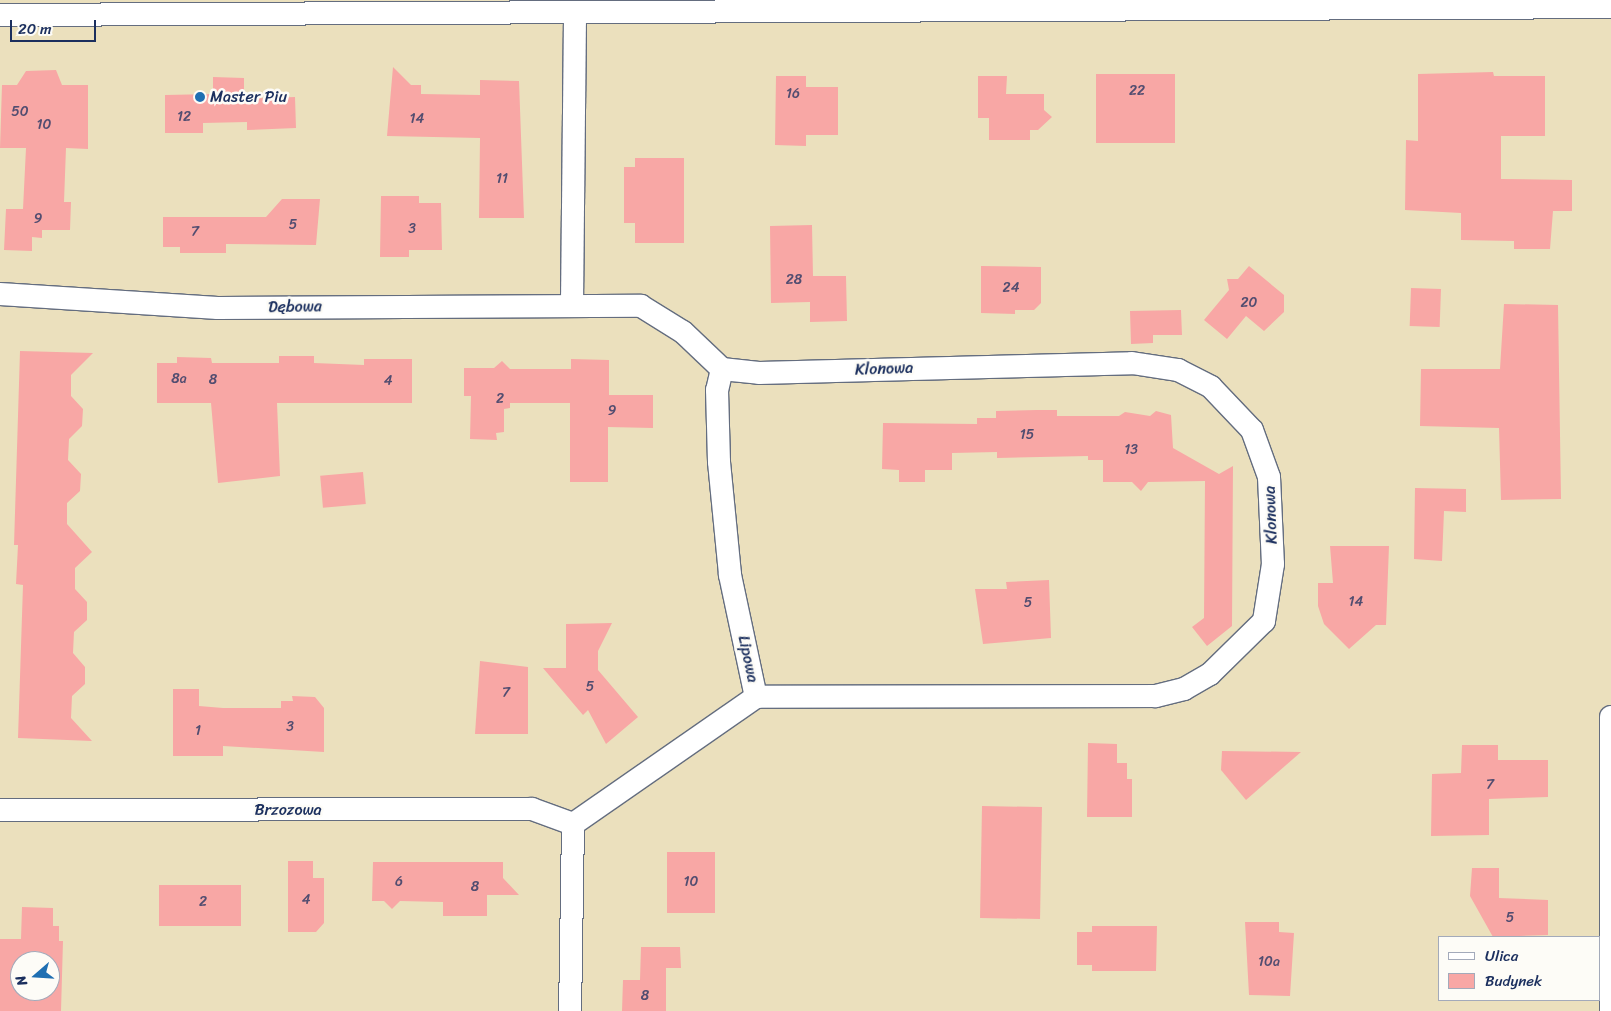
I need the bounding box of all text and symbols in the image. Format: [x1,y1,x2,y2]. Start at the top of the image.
scale bar [12,10,99,42]
text: 20 m [18,16,52,42]
house number: 22 [1129,83,1145,99]
house number: 16 [786,86,800,102]
place label: Master Piu [210,87,287,107]
marker: Master Piu [194,91,206,103]
house number: 50 [11,104,29,120]
house number: 12 [177,109,191,125]
house number: 14 [410,111,424,127]
house number: 10 [37,117,51,133]
house number: 11 [496,171,508,187]
house number: 9 [34,211,42,227]
house number: 5 [289,217,297,233]
house number: 3 [408,221,416,237]
house number: 7 [191,224,199,240]
house number: 28 [786,272,802,288]
house number: 24 [1003,280,1019,296]
house number: 20 [1241,295,1257,311]
street label: Dębowa [268,297,322,317]
street label: Klonowa [855,358,913,380]
house number: 8a [171,371,187,387]
house number: 8 [209,372,217,388]
house number: 4 [384,373,392,389]
house number: 2 [496,391,504,407]
house number: 9 [608,403,616,419]
house number: 15 [1020,427,1034,443]
house number: 13 [1124,442,1138,458]
street label: Klonowa [1260,486,1282,544]
house number: 14 [1349,594,1363,610]
house number: 5 [1024,595,1032,611]
street label: Lipowa [734,634,762,684]
house number: 5 [586,679,594,695]
house number: 7 [502,685,510,701]
house number: 3 [286,719,294,735]
house number: 1 [195,723,201,739]
house number: 7 [1486,777,1494,793]
street label: Brzozowa [254,800,322,820]
house number: 6 [395,874,403,890]
house number: 10 [684,874,698,890]
house number: 8 [471,879,479,895]
house number: 4 [302,892,310,908]
house number: 2 [199,894,207,910]
house number: 5 [1506,910,1514,926]
legend [1438,936,1601,1001]
text: Ulica [1485,943,1518,969]
north arrow [10,951,60,1001]
house number: 10a [1258,954,1280,970]
text: Budynek [1485,968,1542,994]
text: N [8,972,35,989]
house number: 8 [641,988,649,1004]

